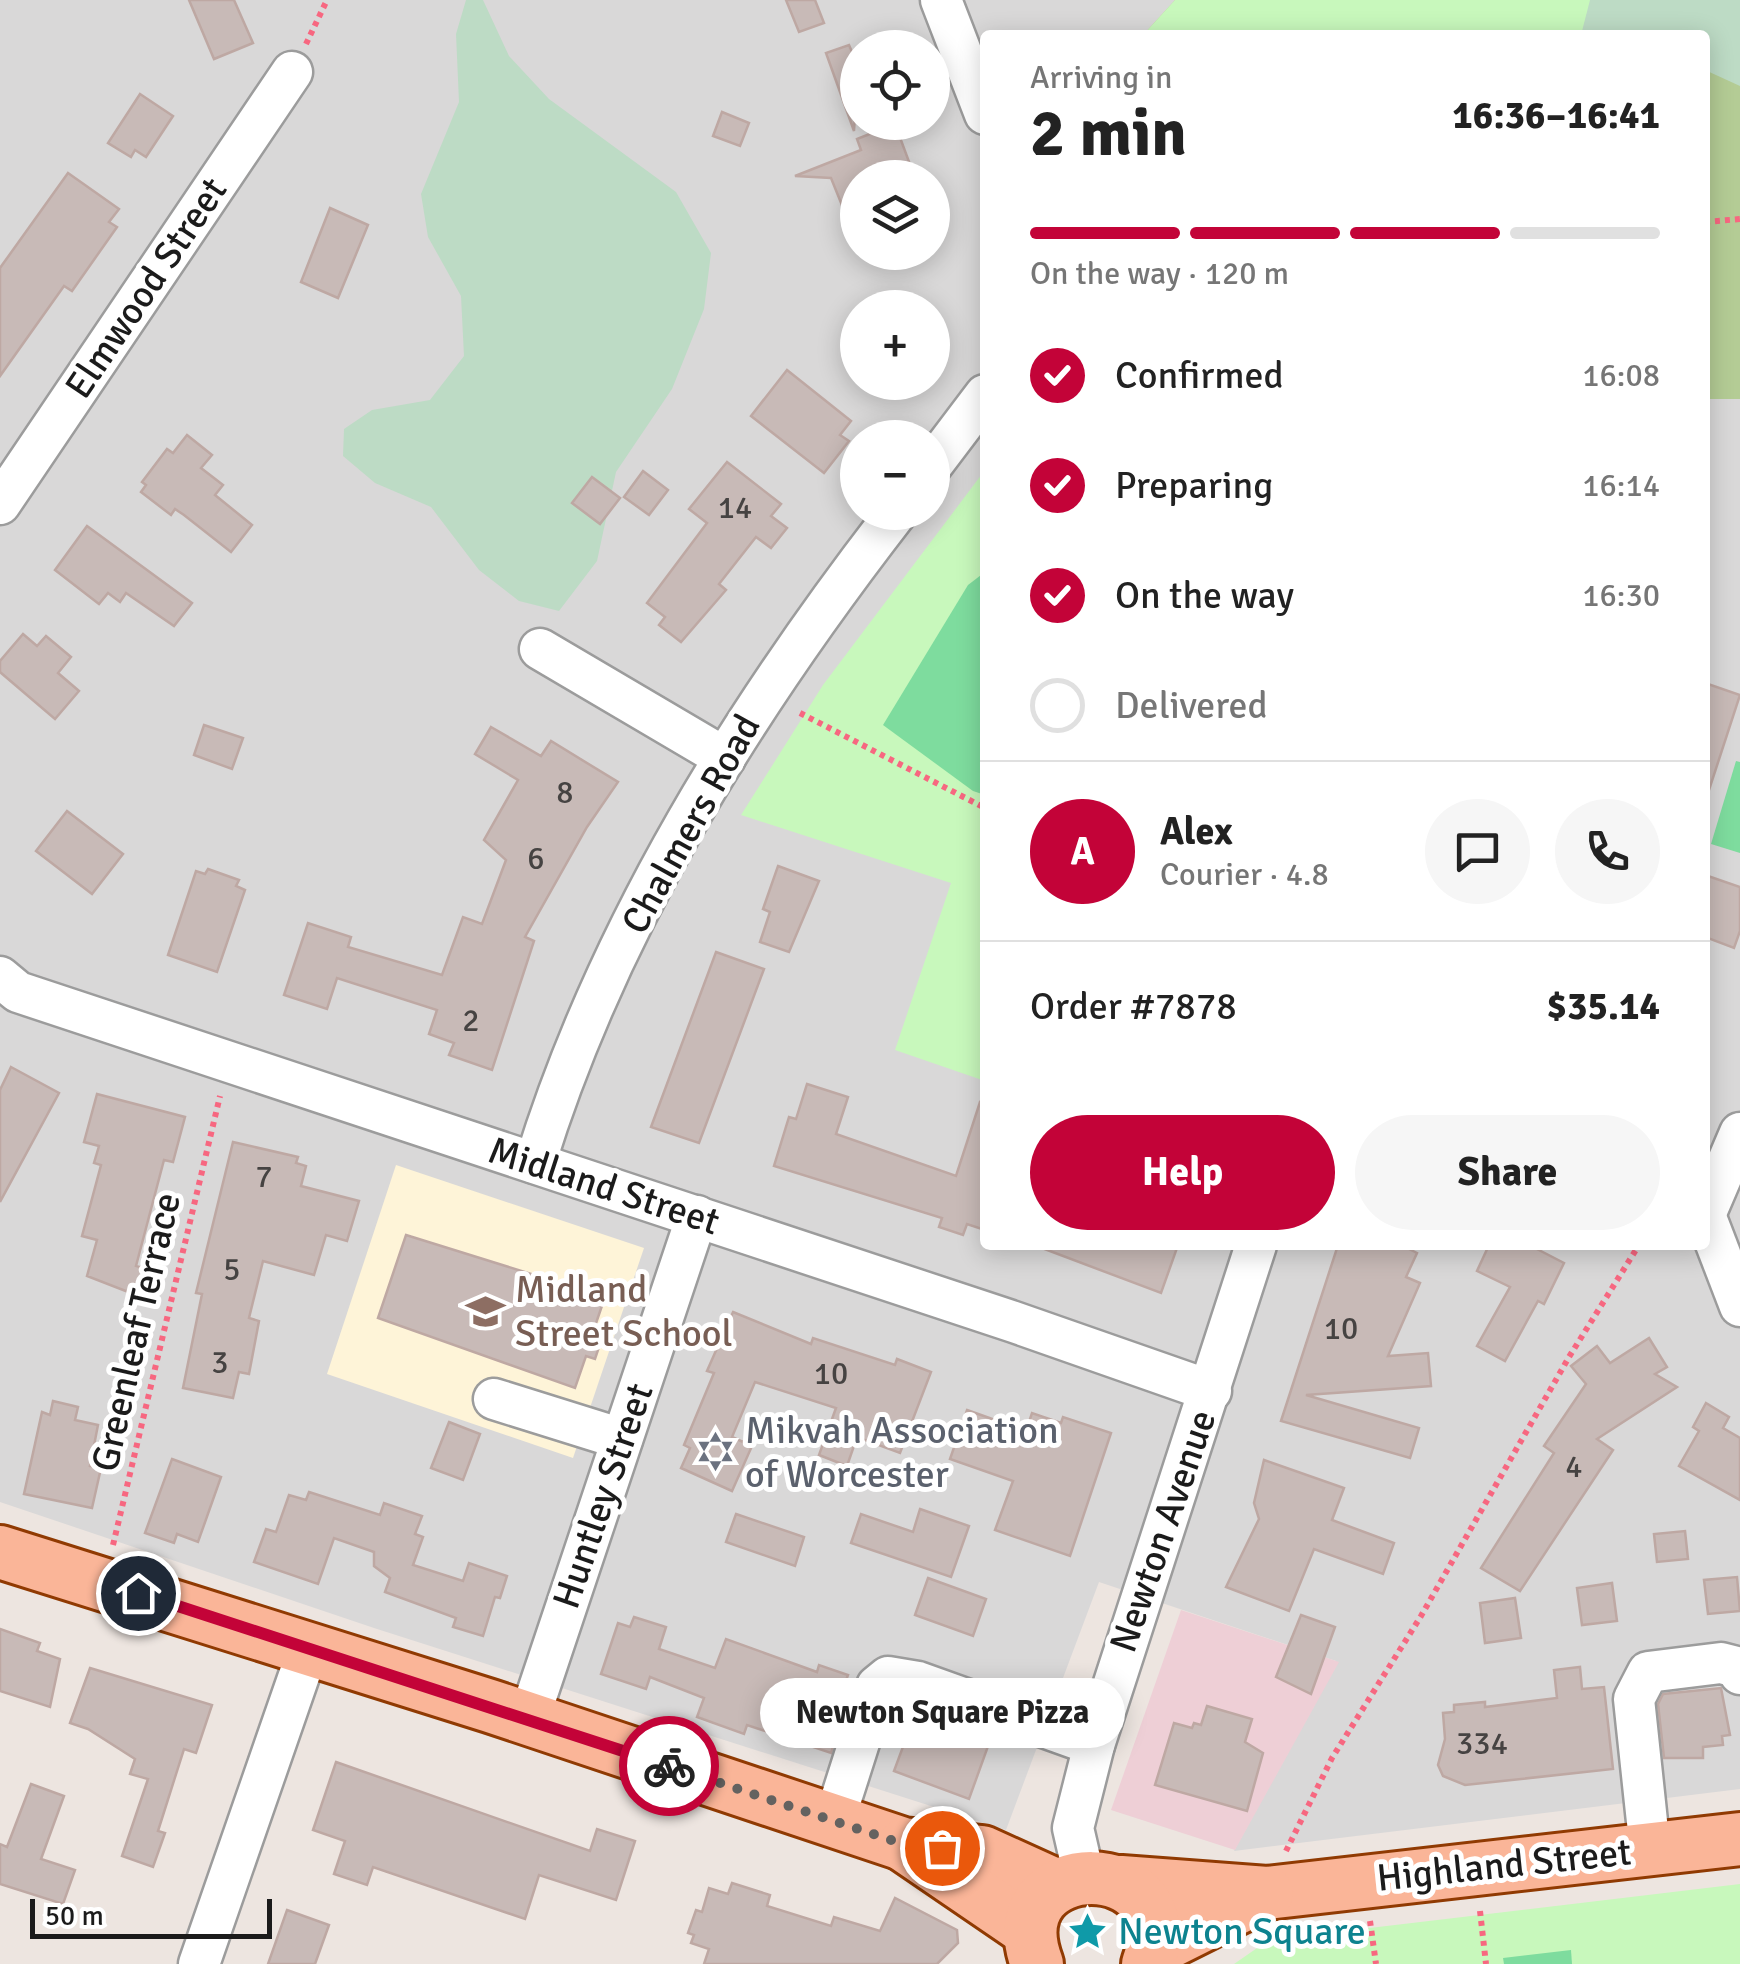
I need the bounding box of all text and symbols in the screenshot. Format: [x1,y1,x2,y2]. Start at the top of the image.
map controls [840,30,950,530]
button: locate [840,30,950,140]
text: Arriving in [1030,58,1172,97]
text: 16:36–16:41 [1452,92,1660,139]
text: 2 min [1030,94,1187,174]
button: layers [840,160,950,270]
street label: Elmwood Street [55,169,237,407]
text: On the way · 120 m [1030,254,1289,293]
button: + [840,290,950,400]
icon: check [1030,348,1085,403]
text: Confirmed [1115,352,1284,399]
text: 16:08 [1582,356,1660,395]
button: − [840,420,950,530]
icon: check [1030,458,1085,513]
text: Preparing [1115,462,1273,509]
text: 16:14 [1582,466,1660,505]
house number: 14 [718,488,752,527]
icon: check [1030,568,1085,623]
text: On the way [1115,572,1294,619]
text: 16:30 [1582,576,1660,615]
text: Delivered [1115,682,1268,729]
street label: Chalmers Road [611,706,771,942]
house number: 8 [556,773,574,812]
button: chat [1425,799,1530,904]
button: phone [1555,799,1660,904]
text: Alex [1160,808,1233,855]
text: A [1070,828,1095,875]
house number: 6 [527,839,545,878]
text: Courier · 4.8 [1160,855,1329,894]
text: Order #7878 [1030,983,1237,1030]
text: $35.14 [1547,983,1660,1030]
house number: 2 [462,1001,480,1040]
button: Help [1030,1115,1335,1230]
button: Share [1355,1115,1660,1230]
street label: Midland Street [483,1127,725,1245]
house number: 7 [255,1157,273,1196]
street label: Greenleaf Terrace [81,1188,191,1476]
house number: 5 [223,1250,241,1289]
place label: Midland Street School [515,1266,733,1357]
school or university icon: Midland Street School [464,1290,506,1332]
house number: 10 [1324,1309,1358,1348]
house number: 3 [211,1343,229,1382]
house number: 10 [814,1354,848,1393]
street label: Huntley Street [543,1377,663,1615]
street label: Newton Avenue [1100,1404,1226,1658]
place label: Mikvah Association of Worcester [745,1407,1059,1498]
synagogue icon: Mikvah Association of Worcester [694,1431,736,1473]
house number: 4 [1565,1447,1583,1486]
pin [96,1551,181,1636]
icon: home [111,1566,166,1621]
callout: Newton Square Pizza [760,1678,1124,1748]
text: Newton Square Pizza [795,1693,1090,1732]
courier [619,1716,719,1816]
house number: 334 [1456,1724,1508,1763]
icon: bike [642,1739,697,1794]
pin [900,1806,985,1891]
icon: bag [915,1821,970,1876]
street label: Highland Street [1375,1828,1633,1902]
scale bar [30,1894,272,1938]
text: 50 m [45,1899,104,1933]
place label: Newton Square [1118,1908,1366,1955]
place icon: Newton Square [1067,1910,1109,1952]

